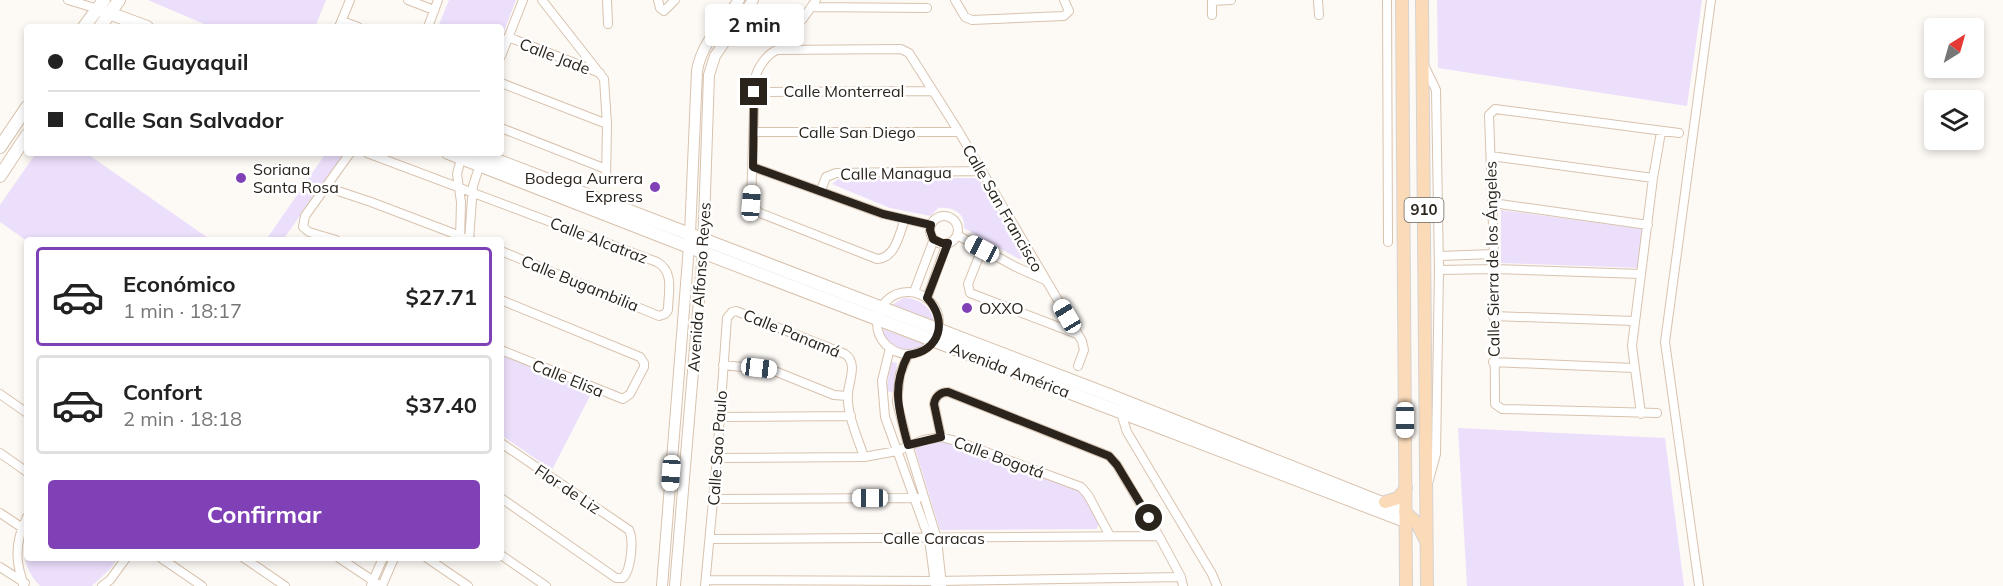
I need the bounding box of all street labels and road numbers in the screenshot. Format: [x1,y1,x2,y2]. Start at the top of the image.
street label: Calle Jade [517,33,593,79]
street label: Calle Monterreal [784,81,904,101]
street label: Calle San Diego [798,122,916,142]
street label: Calle San Francisco [958,141,1048,275]
street label: Calle Sierra de los Ángeles [1480,161,1504,357]
street label: Calle Managua [840,162,952,184]
road number: 910 [1404,198,1444,222]
street label: Avenida Alfonso Reyes [683,201,715,372]
street label: Calle Alcatraz [547,212,651,268]
street label: Calle Bugambilia [518,250,642,316]
street label: Calle Panamá [740,304,844,362]
street label: Avenida América [947,338,1073,402]
street label: Calle Elisa [529,355,607,401]
street label: Calle Sao Paulo [703,390,731,506]
street label: Calle Bogotá [951,431,1047,483]
street label: Flor de Liz [531,460,605,518]
street label: Calle Caracas [883,528,985,548]

